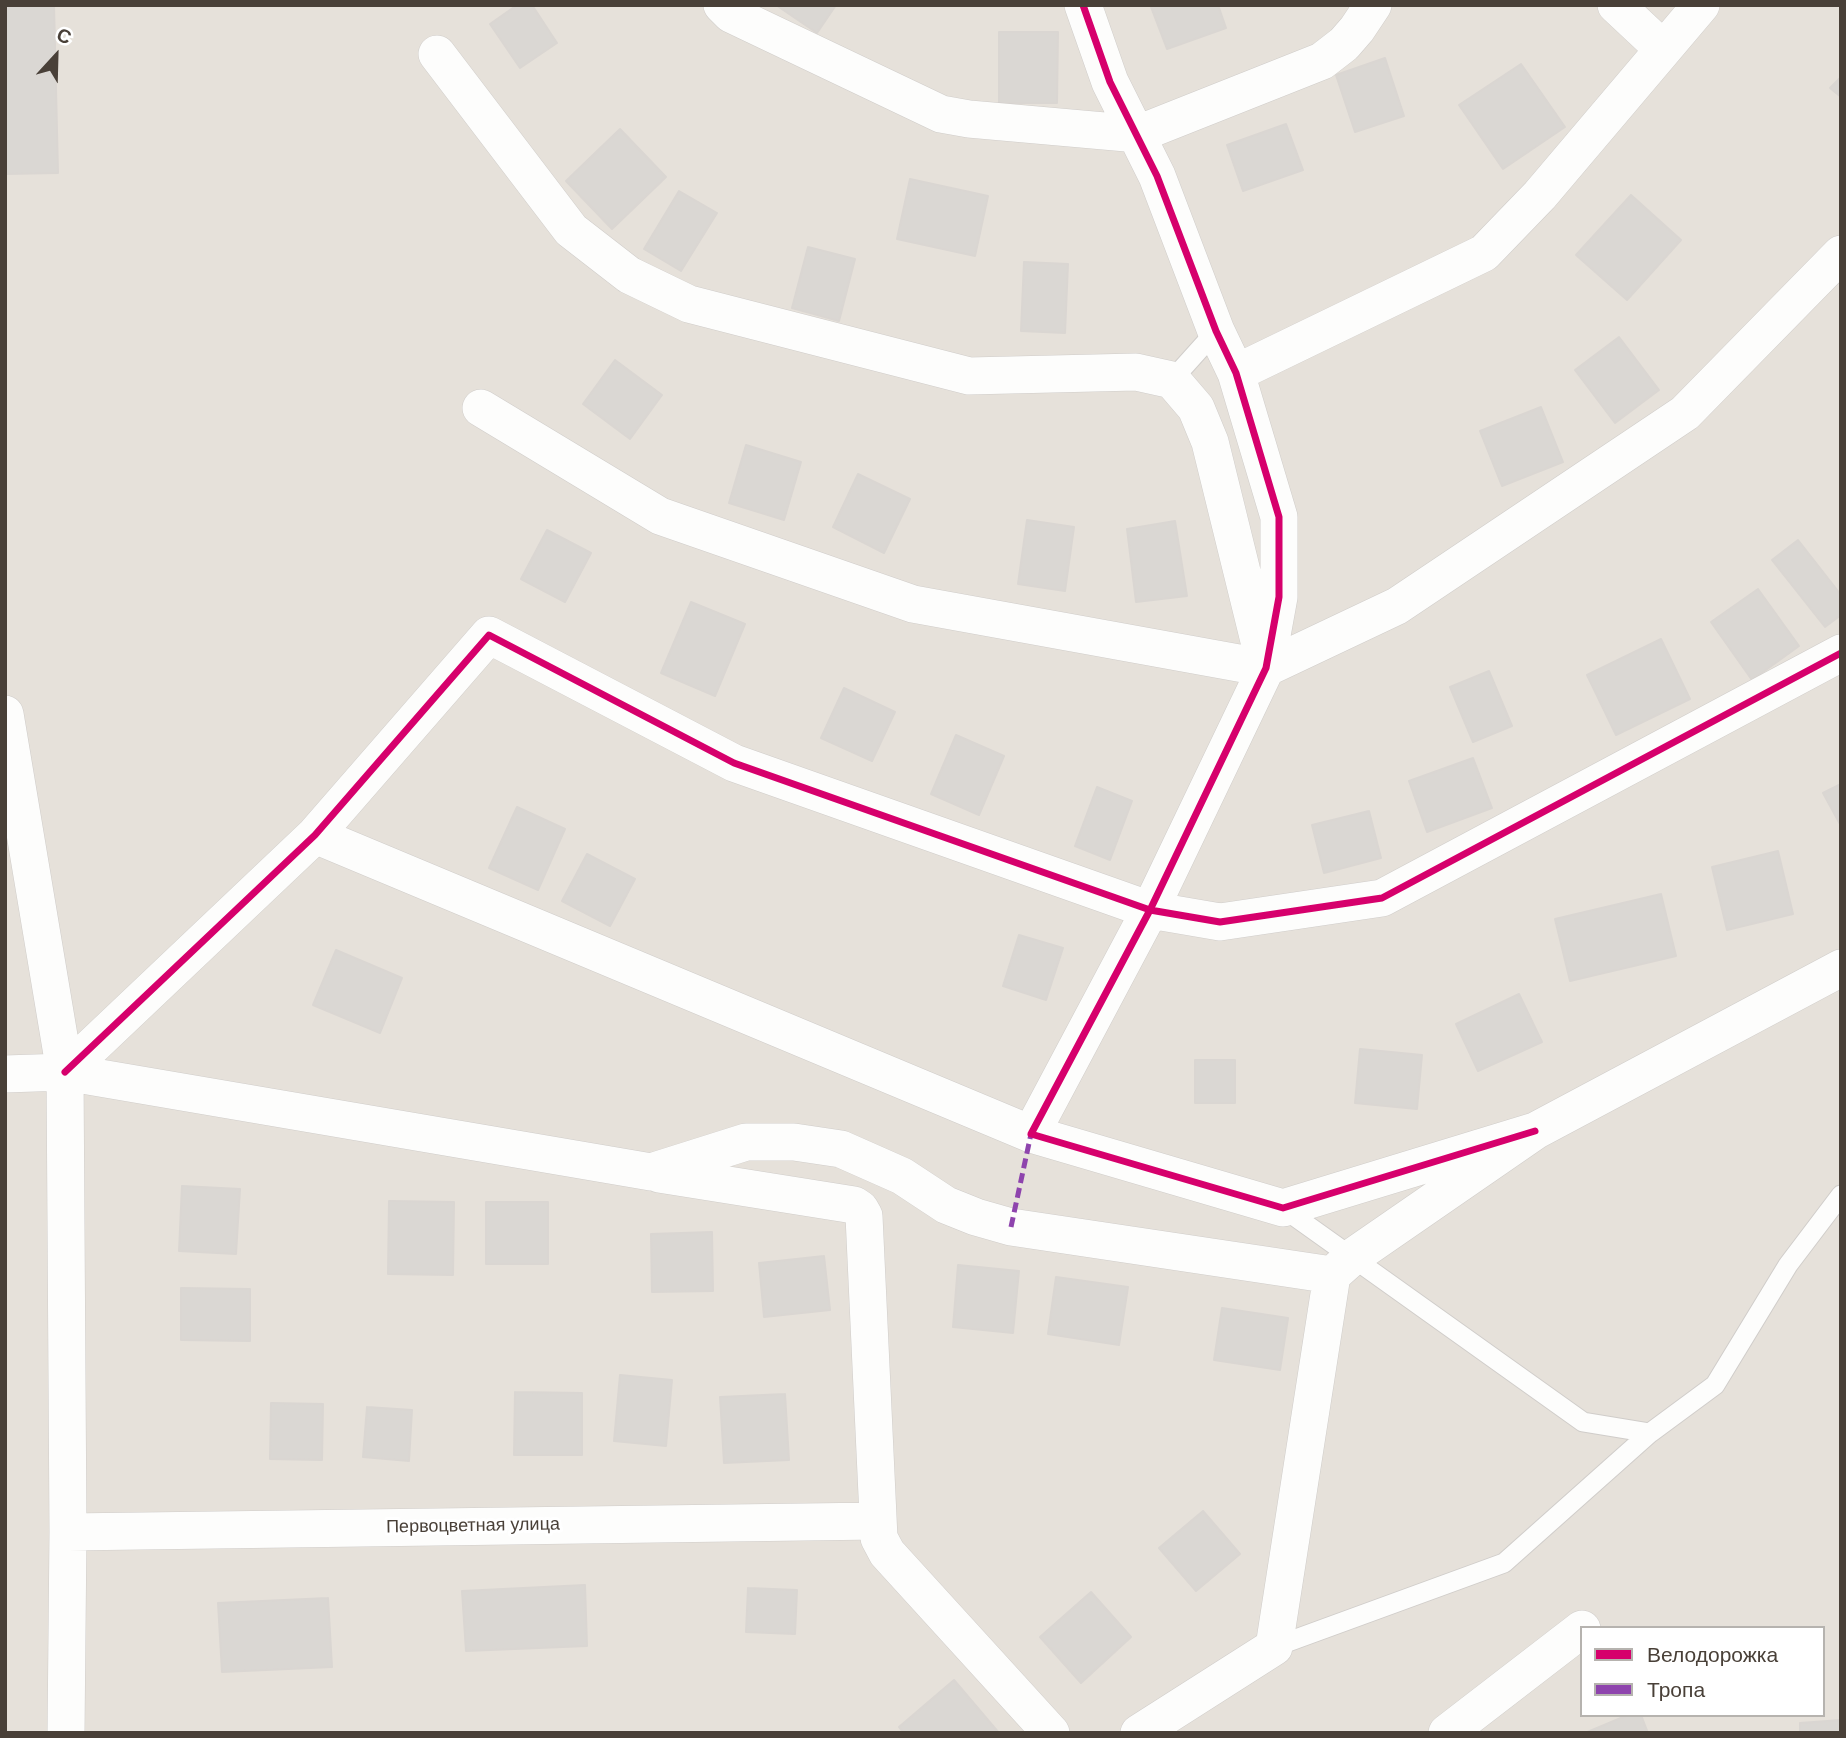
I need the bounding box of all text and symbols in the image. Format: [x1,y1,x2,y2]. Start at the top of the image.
north arrow [21,21,91,91]
text: С [54,24,74,48]
street label: Первоцветная улица [386,1514,560,1538]
legend [1580,1626,1825,1717]
text: Велодорожка [1647,1643,1778,1666]
text: Тропа [1647,1678,1705,1701]

